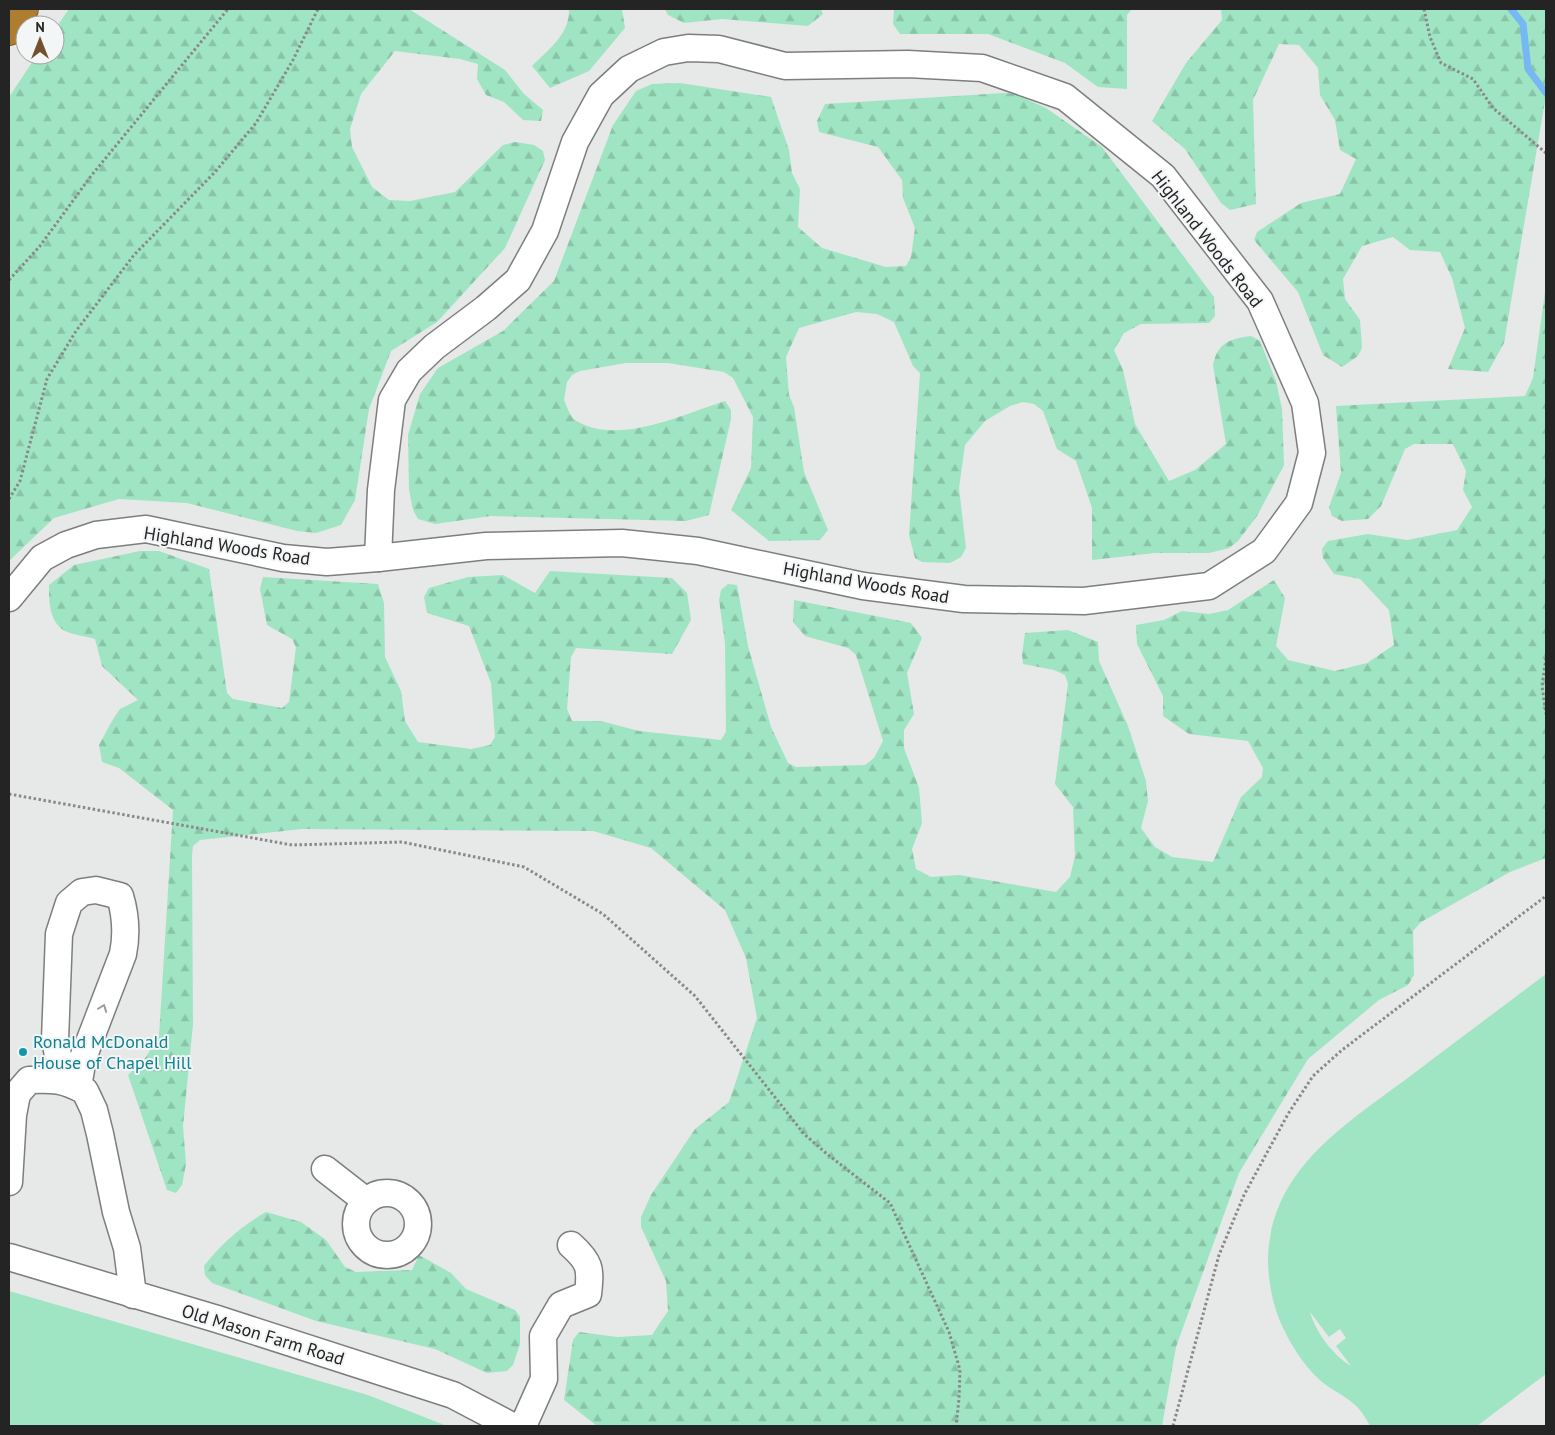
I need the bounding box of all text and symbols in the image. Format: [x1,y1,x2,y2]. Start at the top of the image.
north arrow [15,15,65,65]
text: N [35,18,45,36]
street label: Highland Woods Road [1147,165,1268,312]
street label: Highland Woods Road [142,521,312,570]
street label: Highland Woods Road [781,557,951,608]
one-way arrow [97,1004,107,1012]
place label: Ronald McDonald House of Chapel Hill [33,1030,192,1074]
marker: Ronald McDonald House of Chapel Hill [17,1046,29,1058]
street label: Old Mason Farm Road [179,1299,347,1370]

